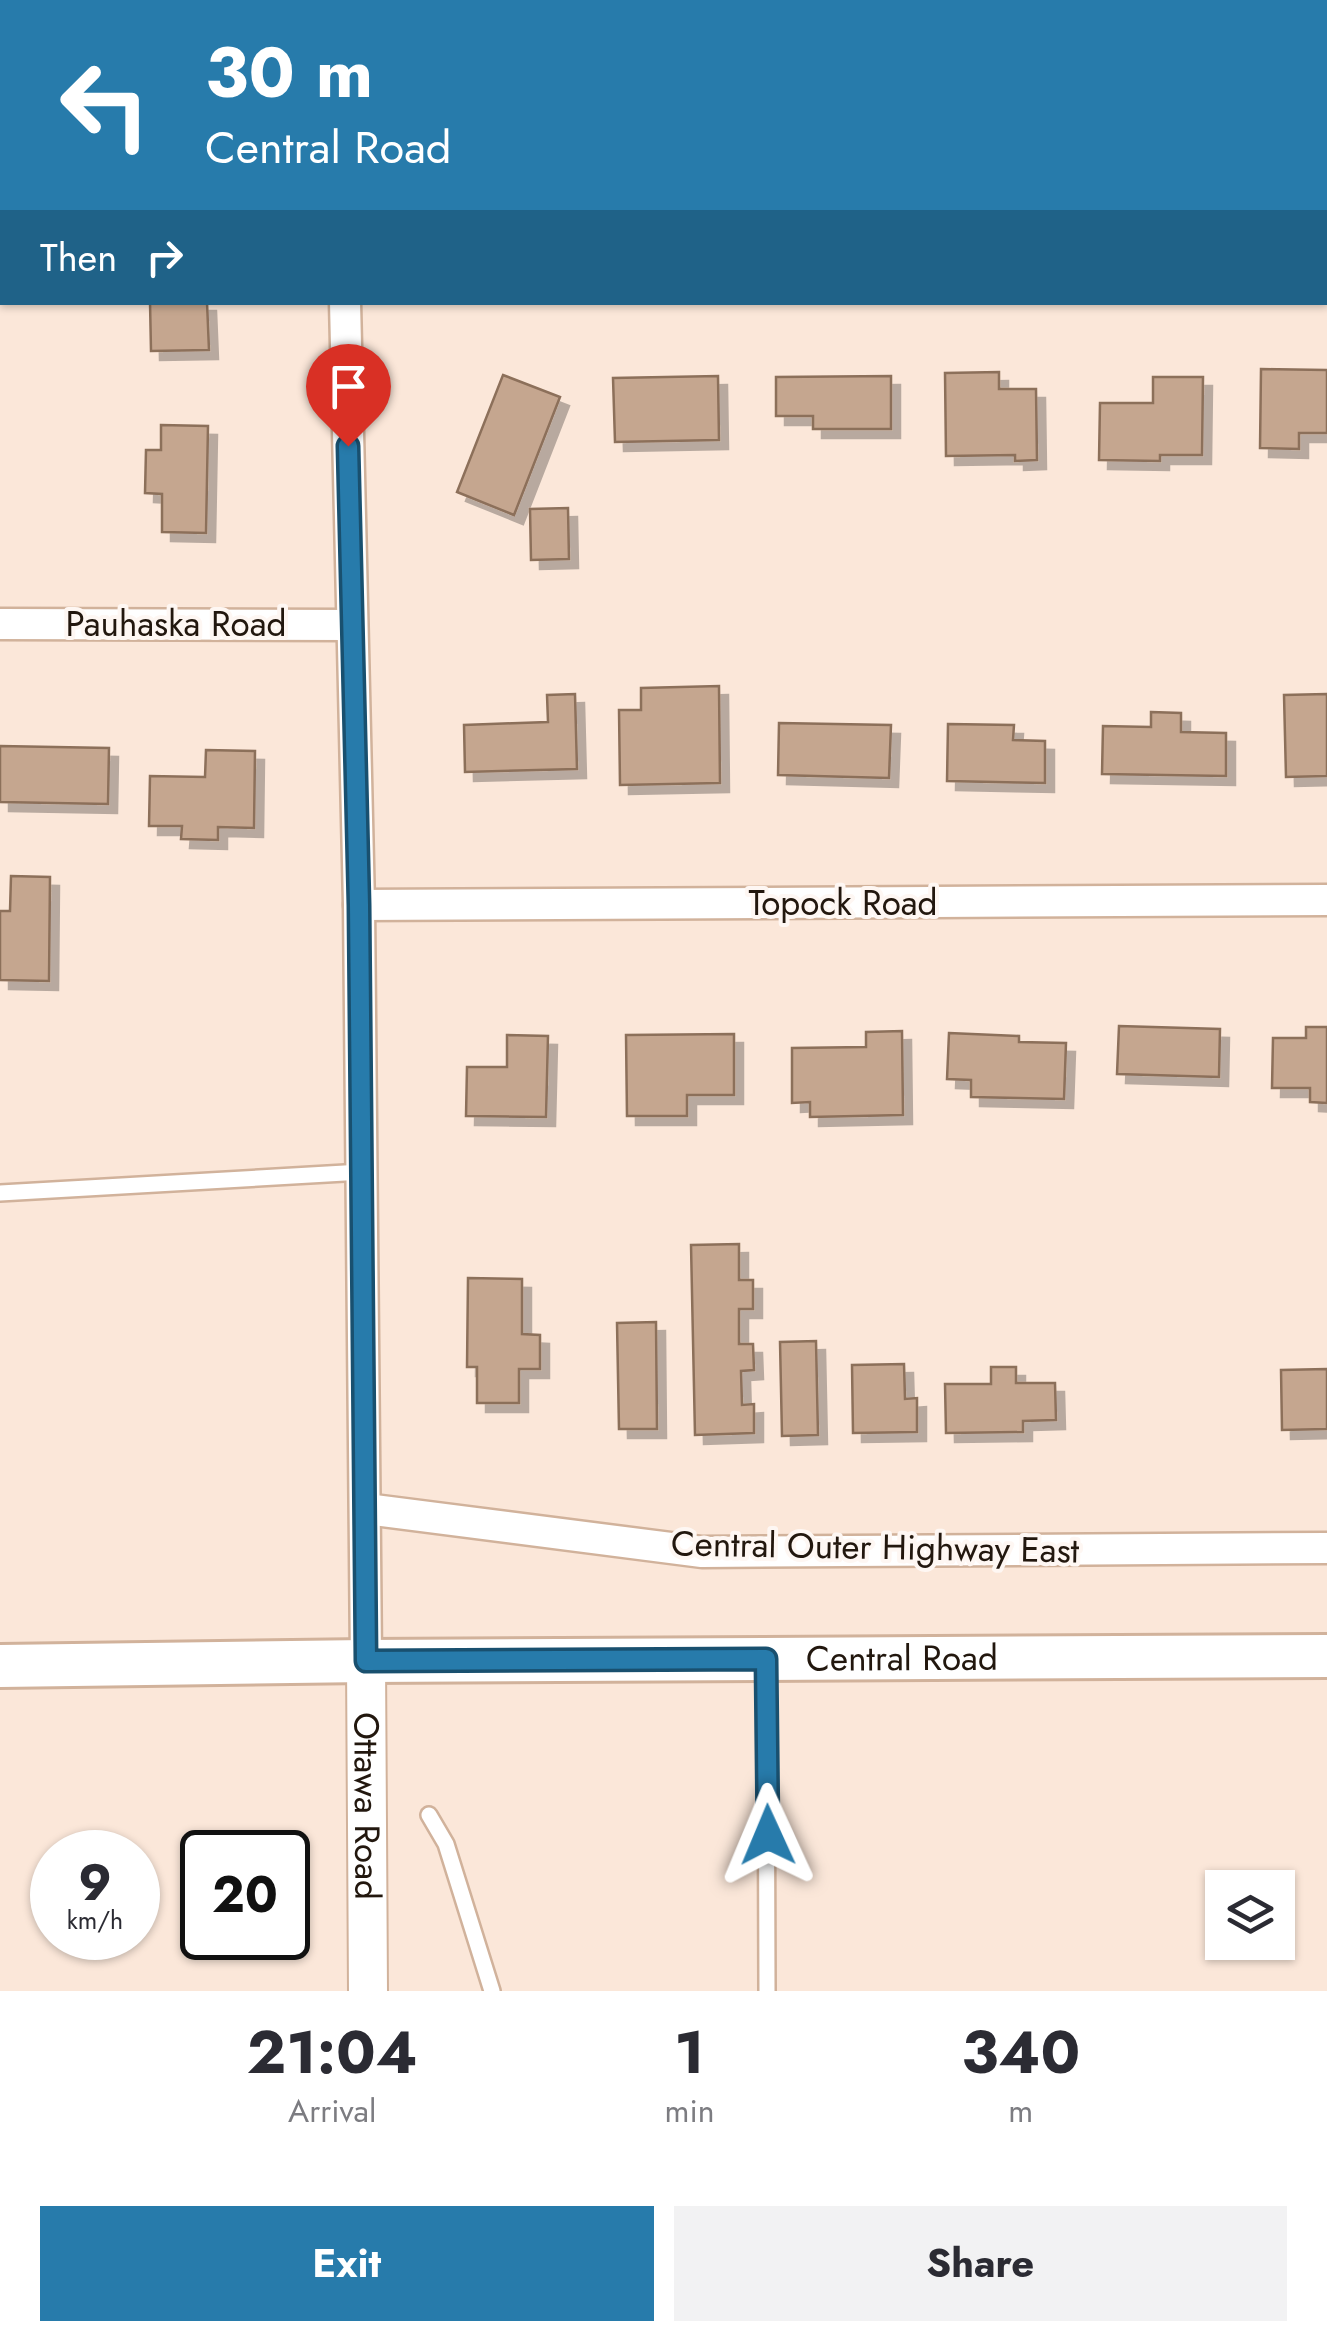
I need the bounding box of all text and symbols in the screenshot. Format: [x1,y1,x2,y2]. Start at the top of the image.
text: 30 m [205,22,373,123]
icon: left [40,40,170,170]
text: Central Road [205,115,451,180]
text: Then [40,230,117,285]
icon: right [137,230,192,285]
pin [306,344,391,447]
icon: arrive [321,359,376,414]
street label: Pauhaska Road [66,599,286,649]
street label: Topock Road [748,878,938,928]
street label: Central Outer Highway East [670,1518,1080,1576]
street label: Central Road [806,1633,998,1684]
street label: Ottawa Road [341,1712,392,1900]
position arrow [716,1783,820,1887]
speed limit sign: 20 [180,1830,310,1960]
text: 9 [78,1846,112,1919]
map controls [1205,1870,1295,1960]
button: layers [1205,1870,1295,1960]
text: km/h [67,1902,123,1938]
text: 21:04 [247,2009,418,2096]
text: 1 [674,2009,705,2096]
text: 340 [961,2009,1080,2096]
text: Arrival [288,2088,376,2134]
text: min [664,2088,715,2134]
text: m [1008,2088,1033,2134]
button: Exit [40,2206,654,2321]
button: Share [674,2206,1287,2321]

